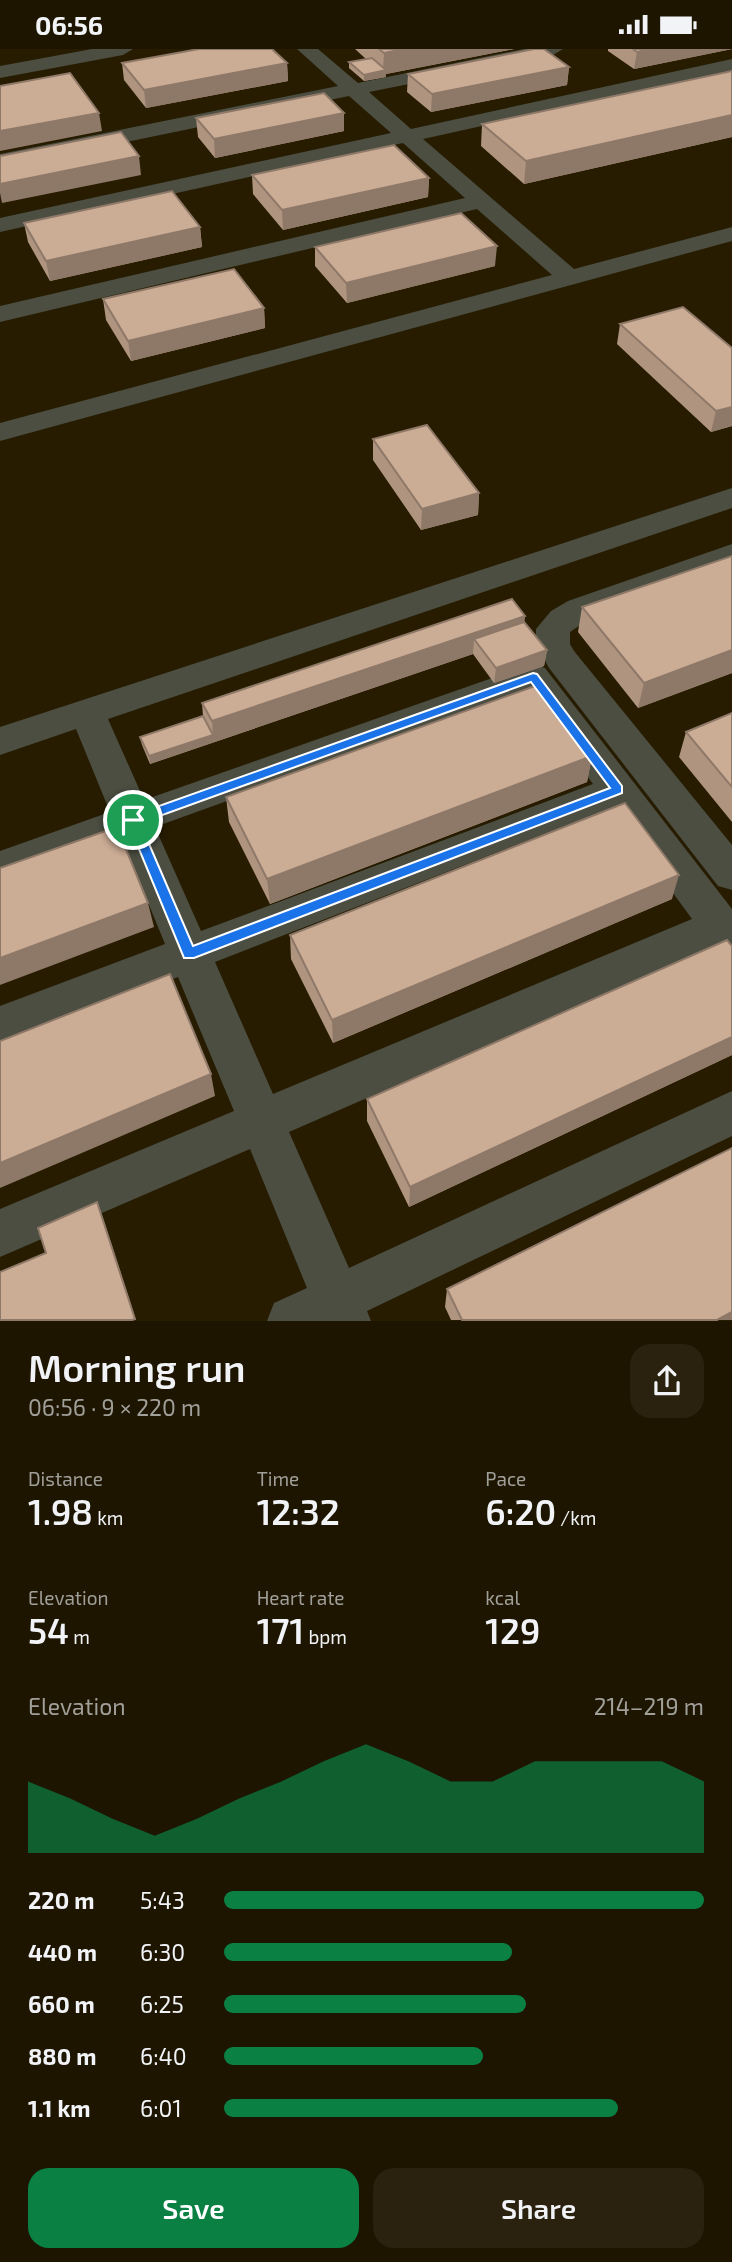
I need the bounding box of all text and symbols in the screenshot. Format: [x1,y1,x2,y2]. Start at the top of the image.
text: 06:56 [35,9,103,40]
pin [103,790,163,850]
icon: arrive [114,801,152,839]
text: Morning run [28,1344,246,1390]
button: share [630,1344,704,1418]
text: 06:56 · 9 × 220 m [28,1393,201,1421]
text: Distance [28,1467,103,1490]
text: Time [257,1467,299,1490]
text: Pace [485,1467,526,1490]
text: 1.98 [28,1490,93,1532]
text: 12:32 [257,1490,340,1532]
text: 6:20 [485,1490,556,1532]
text: km [93,1506,123,1529]
text: /km [556,1506,597,1529]
text: Elevation [28,1586,109,1609]
text: Heart rate [257,1586,345,1609]
text: kcal [485,1586,520,1609]
text: 54 [28,1609,69,1651]
text: 171 [257,1609,304,1651]
text: 129 [485,1609,540,1651]
text: m [69,1625,90,1648]
text: bpm [304,1625,347,1648]
text: Elevation [28,1692,126,1720]
text: 214–219 m [594,1692,704,1720]
text: 220 m [28,1886,94,1914]
text: 5:43 [140,1886,185,1914]
text: 440 m [28,1938,97,1966]
text: 6:30 [140,1938,185,1966]
text: 660 m [28,1990,95,2018]
text: 6:25 [140,1990,184,2018]
text: 880 m [28,2042,96,2070]
text: 6:40 [140,2042,187,2070]
text: 1.1 km [28,2094,91,2122]
text: 6:01 [140,2094,182,2122]
button: Save [28,2168,359,2248]
button: Share [373,2168,704,2248]

